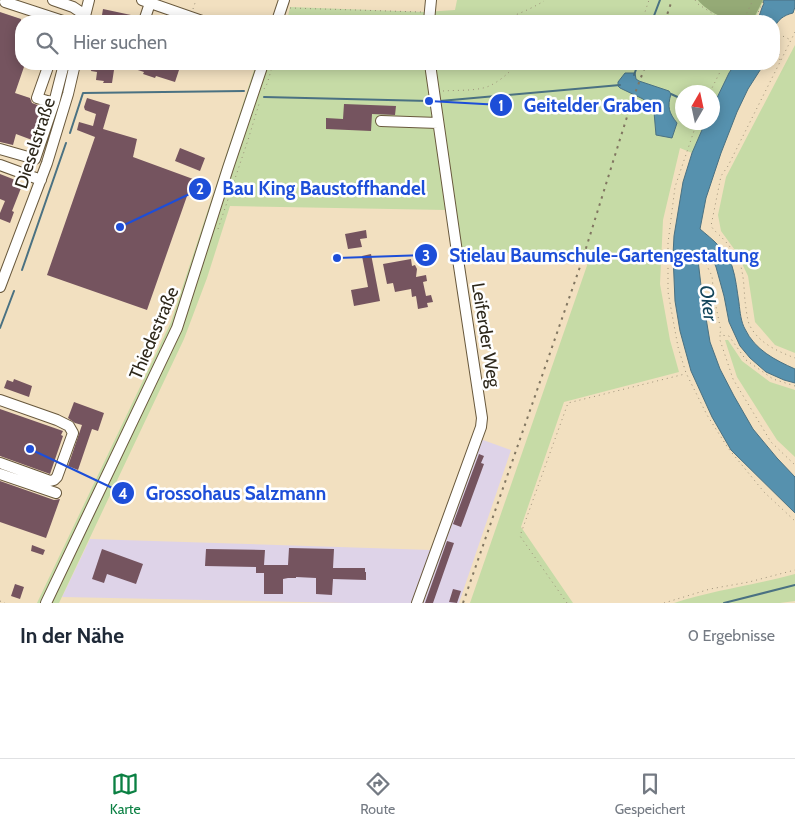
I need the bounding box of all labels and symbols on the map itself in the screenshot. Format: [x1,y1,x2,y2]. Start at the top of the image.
north arrow [675,85,720,130]
callout: Geitelder Graben [488,88,672,122]
text: Geitelder Graben [524,94,662,117]
street label: Dieselstraße [10,95,60,191]
text: 1 [498,97,504,115]
callout: Bau King Baustoffhandel [187,172,436,206]
text: Bau King Baustoffhandel [222,177,426,200]
text: 2 [196,180,204,198]
callout: Stielau Baumschule-Gartengestaltung [414,238,768,272]
text: Stielau Baumschule-Gartengestaltung [449,244,759,267]
text: 3 [422,247,430,265]
street label: Leiferder Weg [467,281,505,390]
street label: Thiedestraße [125,283,183,383]
water label: Oker [695,284,722,323]
callout: Grossohaus Salzmann [110,476,336,510]
text: Grossohaus Salzmann [146,482,326,505]
text: 4 [118,485,128,503]

